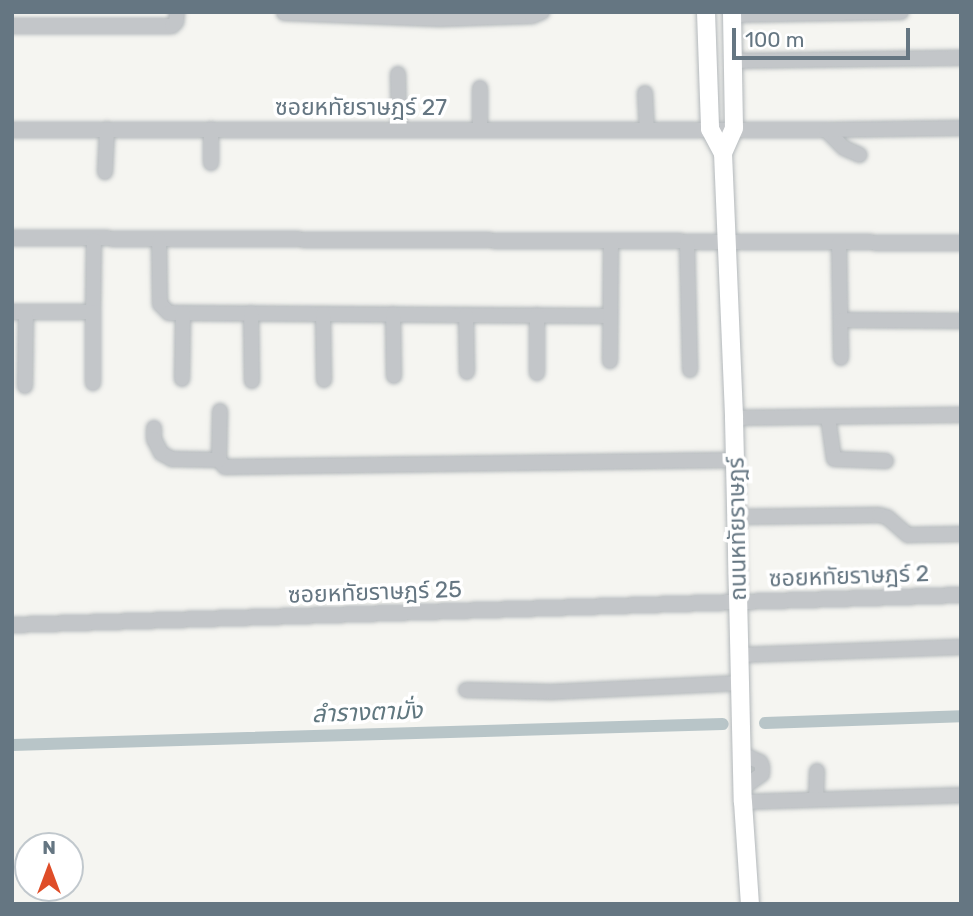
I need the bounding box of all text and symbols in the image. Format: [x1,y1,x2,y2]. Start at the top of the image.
scale bar [735,14,914,58]
text: 100 m [745,27,804,52]
street label: ซอยหทัยราษฎร์ 27 [275,93,447,121]
street label: ถนนหทัยราษฎร์ [722,457,752,601]
street label: ซอยหทัยราษฎร์ 2 [768,559,930,593]
street label: ซอยหทัยราษฎร์ 25 [288,575,462,609]
water label: ลำรางตามั่ง [311,697,423,729]
north arrow [14,832,84,902]
text: N [42,836,56,859]

